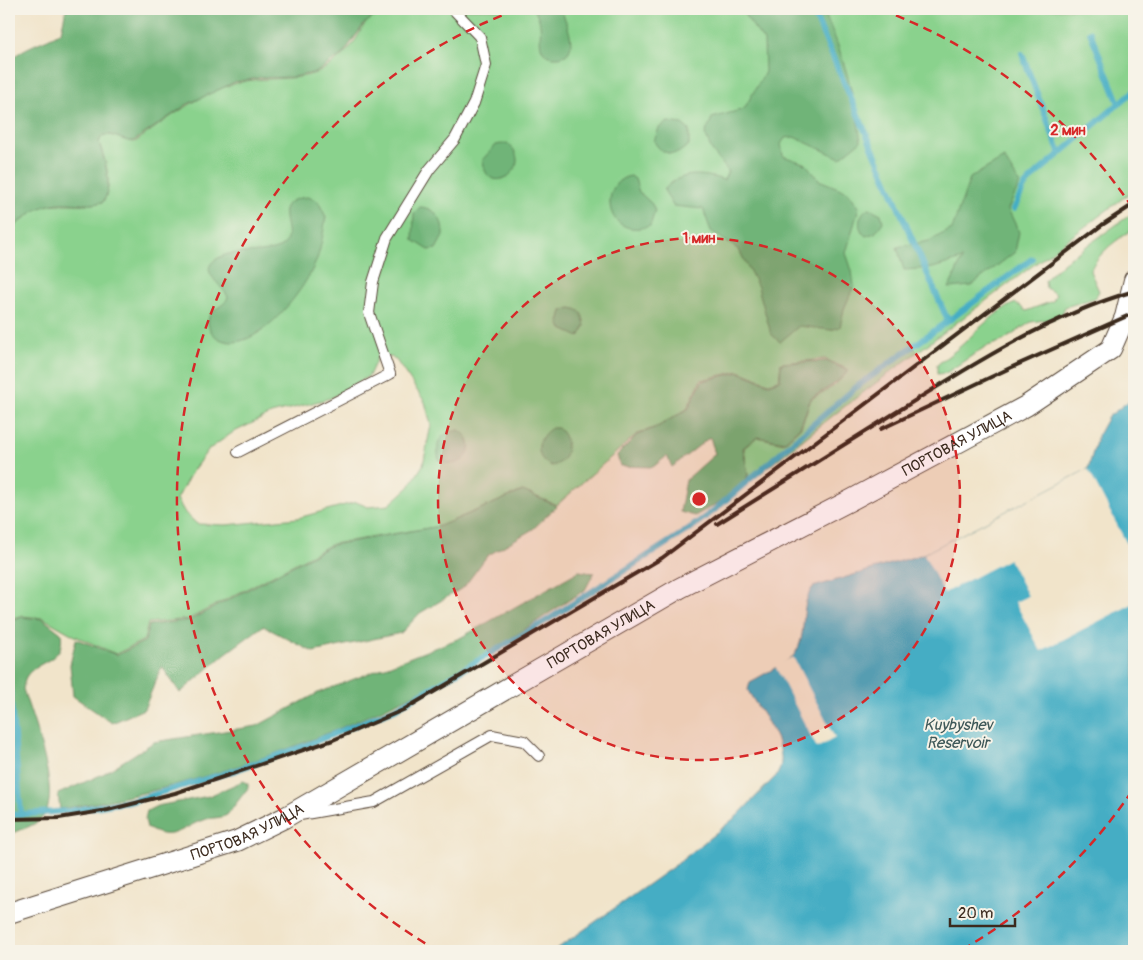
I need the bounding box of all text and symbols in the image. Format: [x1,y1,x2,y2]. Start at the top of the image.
text: 2 мин [1050,121,1086,140]
text: 1 мин [682,229,716,248]
street label: ПОРТОВАЯ УЛИЦА [899,406,1015,481]
centre of rings [690,490,708,508]
street label: ПОРТОВАЯ УЛИЦА [544,595,659,673]
water label: Kuybyshev Reservoir [924,715,994,753]
street label: ПОРТОВАЯ УЛИЦА [189,799,308,865]
scale bar [950,895,1016,927]
text: 20 m [958,904,993,923]

